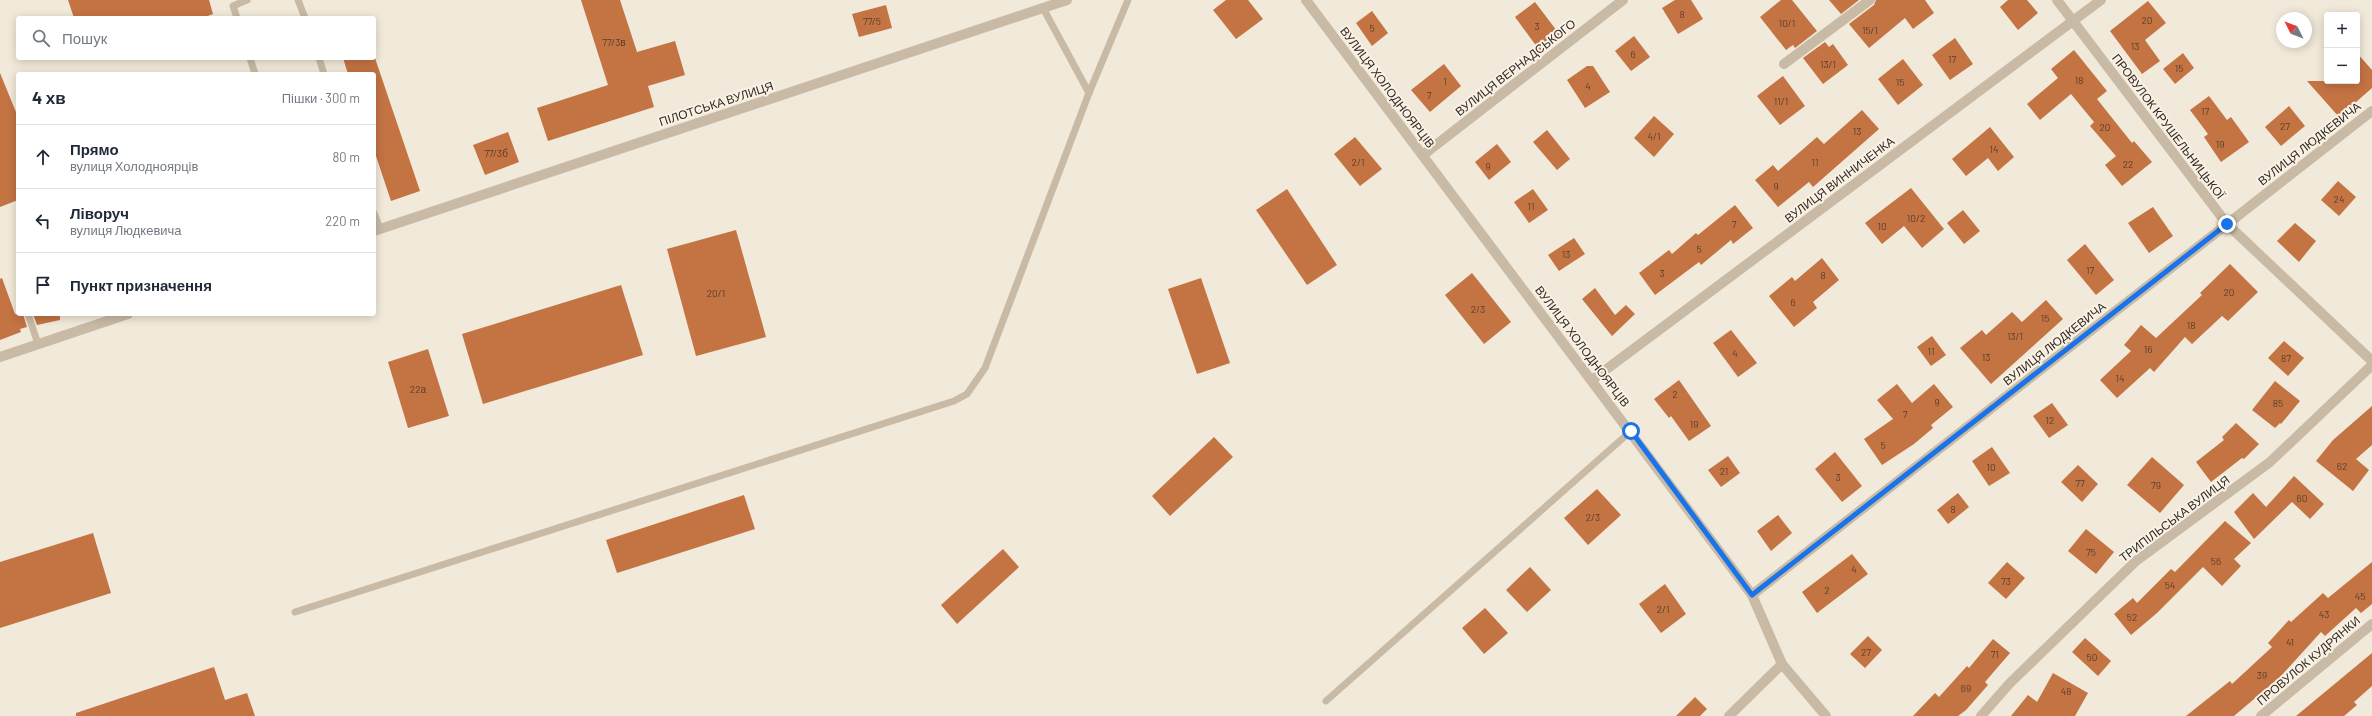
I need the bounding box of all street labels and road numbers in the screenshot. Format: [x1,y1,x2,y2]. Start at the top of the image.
street label: ВУЛИЦЯ ВЕРНАДСЬКОГО [1452,16,1578,119]
street label: ВУЛИЦЯ ХОЛОДНОЯРЦІВ [1337,24,1438,151]
street label: ПРОВУЛОК КРУШЕЛЬНИЦЬКОЇ [2109,51,2228,202]
street label: ПІЛОТСЬКА ВУЛИЦЯ [657,78,775,129]
street label: ВУЛИЦЯ ЛЮДКЕВИЧА [2255,99,2364,188]
street label: ВУЛИЦЯ ВИННИЧЕНКА [1781,133,1897,226]
street label: ВУЛИЦЯ ХОЛОДНОЯРЦІВ [1532,283,1633,410]
street label: ВУЛИЦЯ ЛЮДКЕВИЧА [2000,299,2109,388]
street label: ТРИПІЛЬСЬКА ВУЛИЦЯ [2116,472,2232,565]
street label: ПРОВУЛОК КУДРЯНКИ [2254,613,2363,708]

